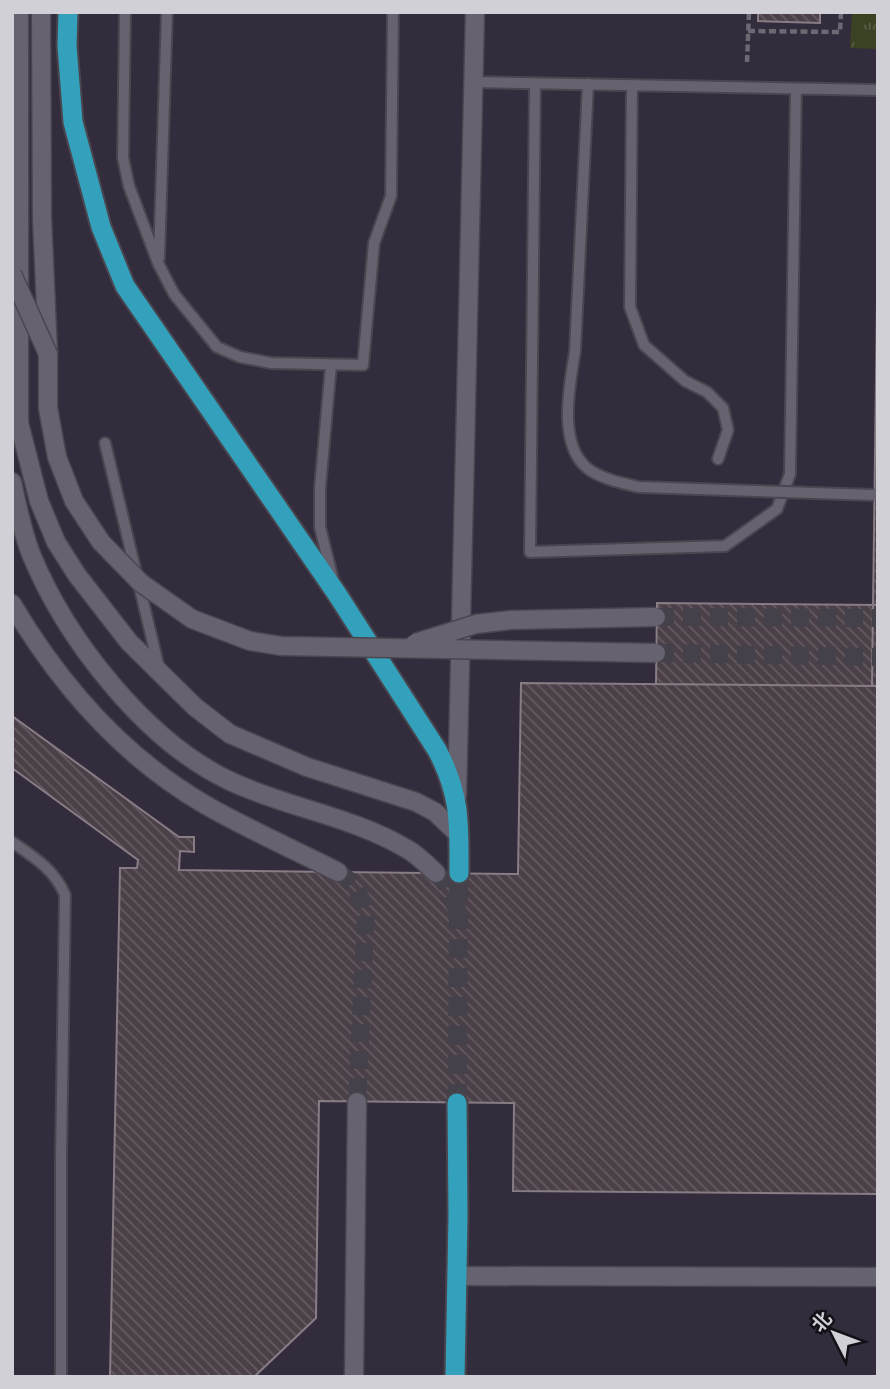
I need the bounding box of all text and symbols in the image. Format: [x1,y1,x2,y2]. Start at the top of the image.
north arrow [799,1298,869,1368]
text: 北 [807,1307,836,1336]

